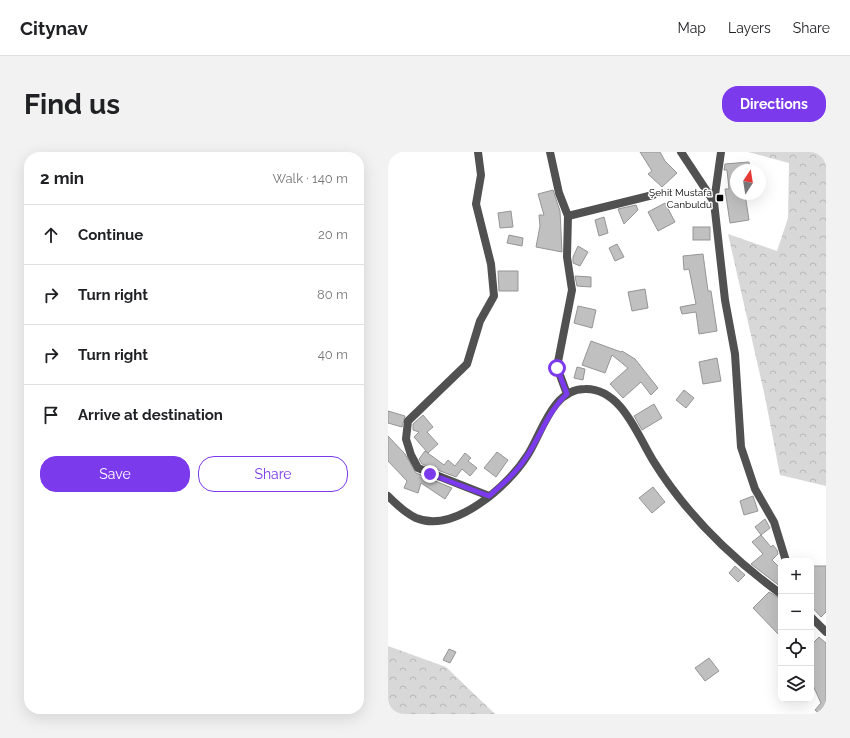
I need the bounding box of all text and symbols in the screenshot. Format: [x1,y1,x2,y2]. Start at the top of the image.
text: Citynav [20,17,88,39]
text: Map [678,20,706,36]
text: Layers [728,20,771,36]
text: Share [793,20,830,36]
button: Directions [722,86,826,122]
text: Find us [24,88,120,121]
north arrow [730,164,766,200]
text: 2 min [40,168,84,188]
text: Walk · 140 m [273,171,348,186]
place label: Şehit Mustafa Canbuldu [649,187,712,210]
marker: Şehit Mustafa Canbuldu [715,193,725,203]
icon: ahead [40,224,62,246]
text: Continue [78,226,143,244]
text: 20 m [318,227,348,242]
icon: right [40,284,62,306]
text: Turn right [78,286,148,304]
text: 80 m [317,287,348,302]
icon: right [40,344,62,366]
text: Turn right [78,346,148,364]
text: 40 m [318,347,348,362]
route start [548,359,566,377]
icon: arrive [40,404,62,426]
text: Arrive at destination [78,406,223,424]
button: Save [40,456,190,492]
button: Share [198,456,348,492]
route end [421,465,439,483]
map controls [778,558,814,702]
button: + [778,558,814,594]
button: − [778,594,814,630]
button: locate [778,630,814,666]
button: layers [778,666,814,702]

